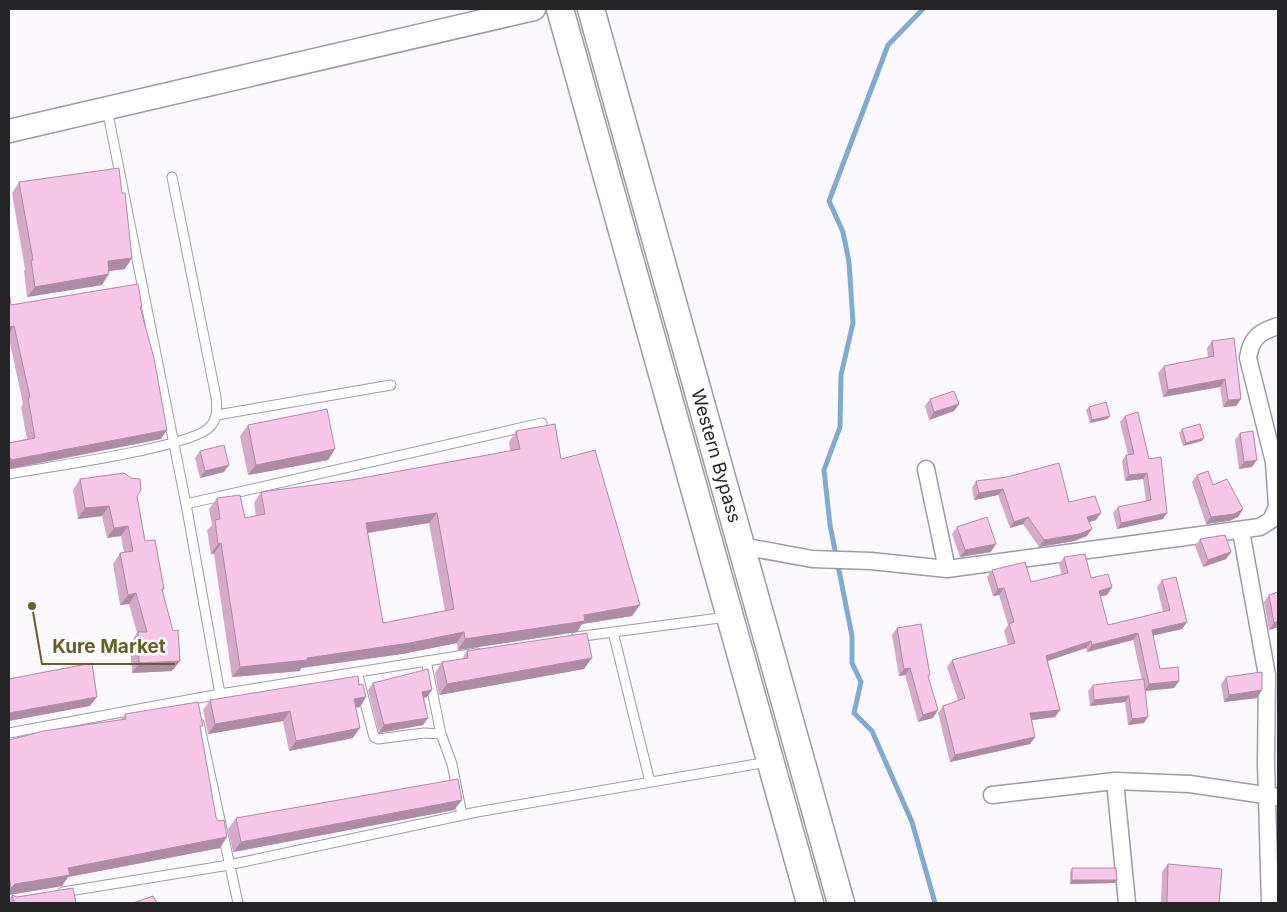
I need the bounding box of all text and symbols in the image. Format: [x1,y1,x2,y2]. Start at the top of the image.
street label: Western Bypass [687,387,746,525]
callout: Kure Market [42,630,175,664]
text: Kure Market [52,635,166,658]

